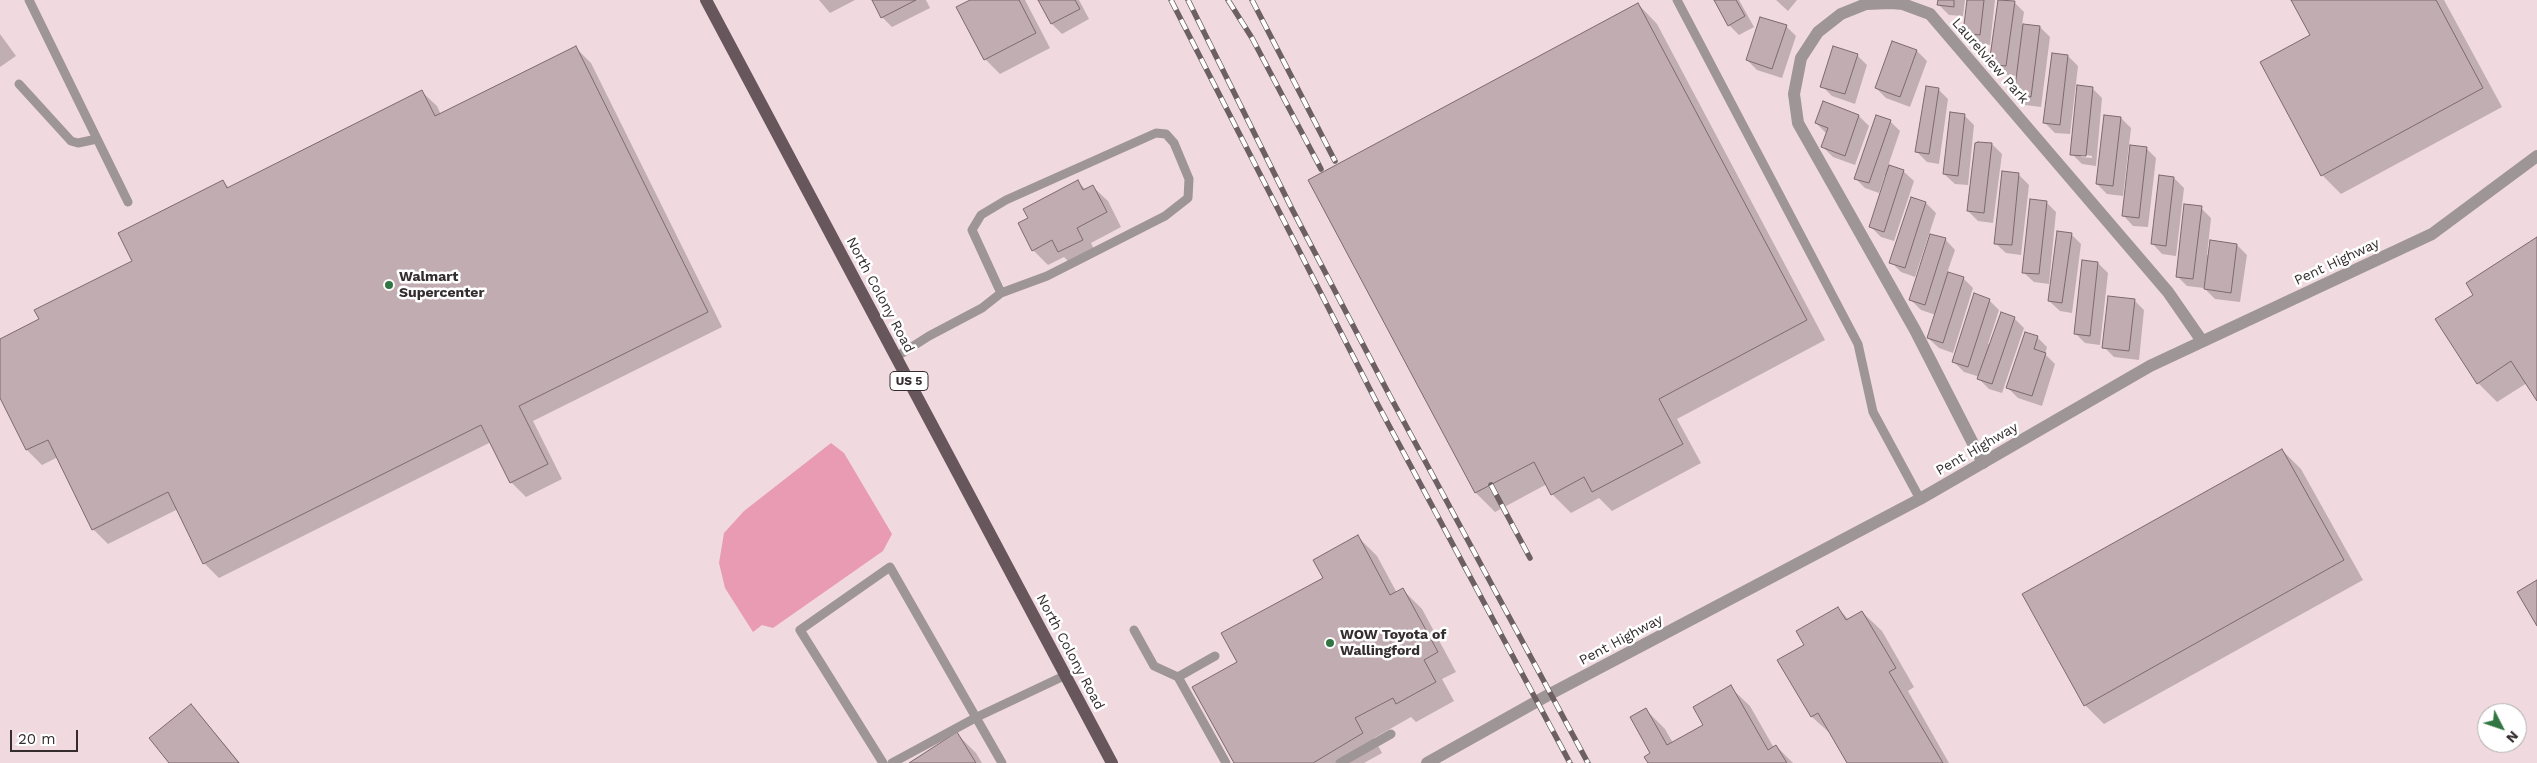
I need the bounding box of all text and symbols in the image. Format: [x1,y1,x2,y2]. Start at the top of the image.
street label: Laurelview Park [1948,15,2032,107]
street label: North Colony Road [842,234,918,356]
street label: Pent Highway [2292,235,2382,289]
place label: Walmart Supercenter [399,269,484,302]
marker: Walmart Supercenter [383,279,395,291]
road number: US 5 [890,372,928,391]
street label: Pent Highway [1933,419,2021,479]
street label: North Colony Road [1032,591,1108,713]
street label: Pent Highway [1576,611,1666,669]
place label: WOW Toyota of Wallingford [1340,627,1446,660]
marker: WOW Toyota of Wallingford [1324,637,1336,649]
north arrow [2477,703,2527,753]
scale bar [12,720,80,752]
text: N [2503,728,2522,746]
text: 20 m [18,730,56,748]

